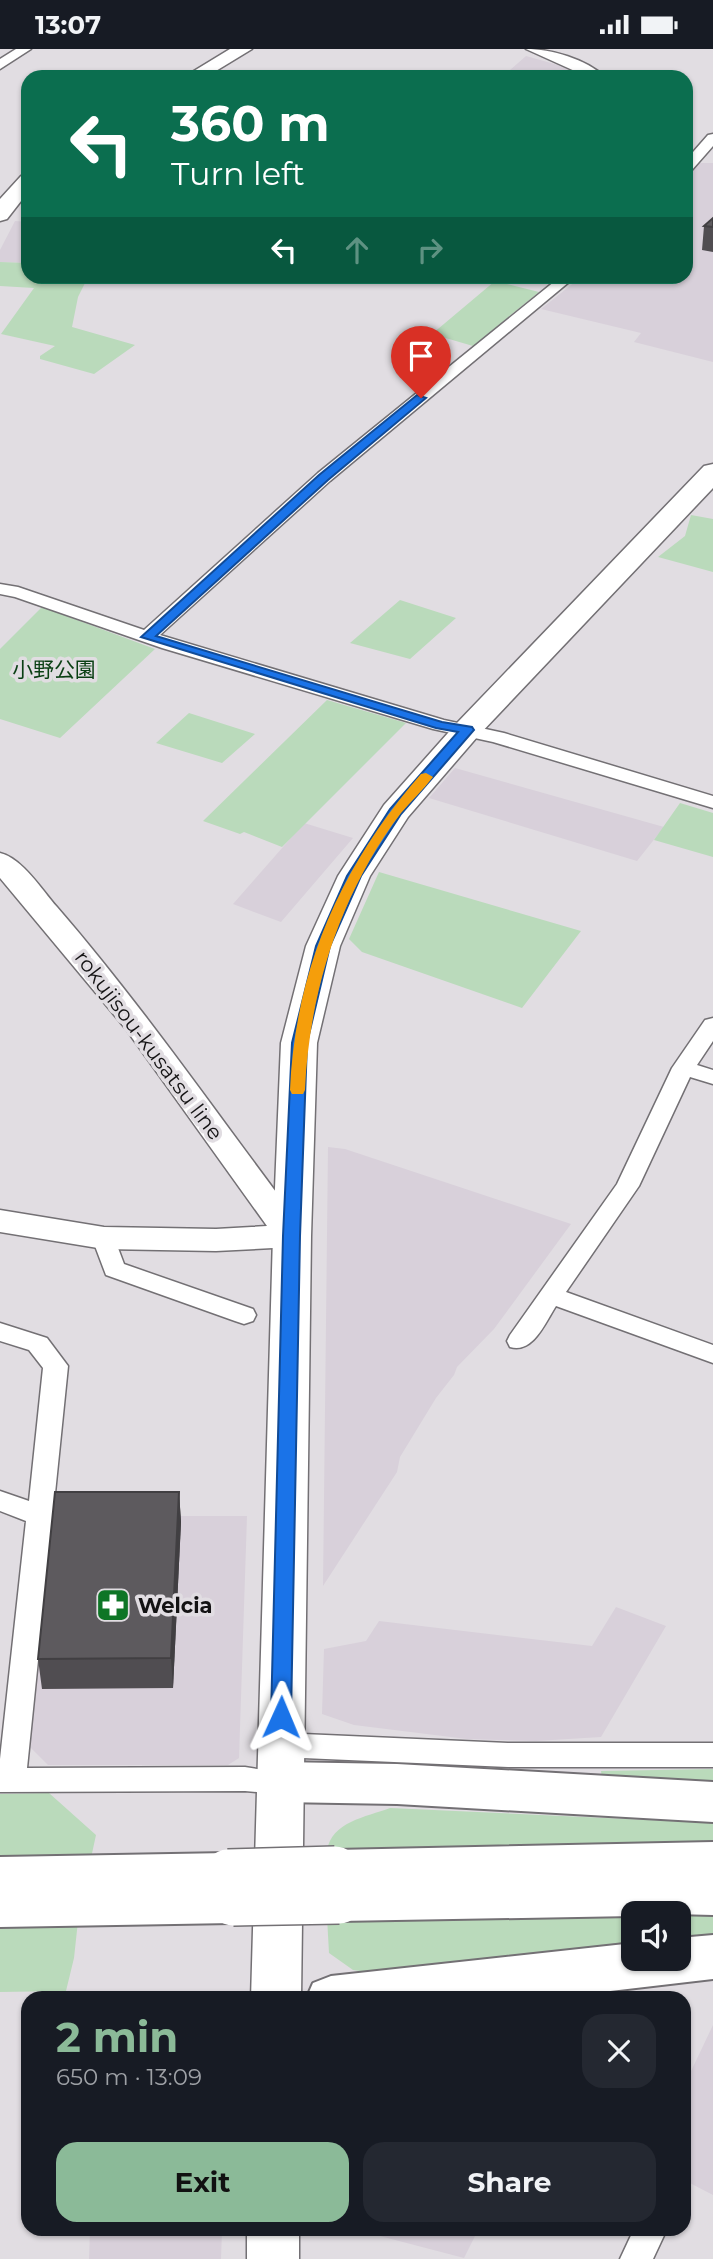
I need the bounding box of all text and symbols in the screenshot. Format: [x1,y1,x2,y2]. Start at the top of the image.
text: 13:07 [35,9,101,41]
text: 360 m [171,94,330,153]
icon: left [56,98,147,189]
text: Turn left [171,154,305,193]
icon: left [265,231,303,269]
icon: ahead [338,231,376,269]
icon: right [411,231,449,269]
pin [391,326,451,398]
icon: arrive [402,337,440,375]
park label: 小野公園 [12,657,96,682]
street label: rokujisou-kusatsu line [70,945,228,1145]
pharmacy icon: Welcia [94,1586,132,1624]
place label: Welcia [138,1593,212,1618]
position arrow [244,1680,318,1754]
map controls [621,1901,691,1971]
button: sound [621,1901,691,1971]
text: 2 min [56,2011,178,2063]
button: close [582,2014,656,2088]
text: 650 m · 13:09 [56,2063,202,2091]
button: Exit [56,2142,349,2222]
button: Share [363,2142,656,2222]

